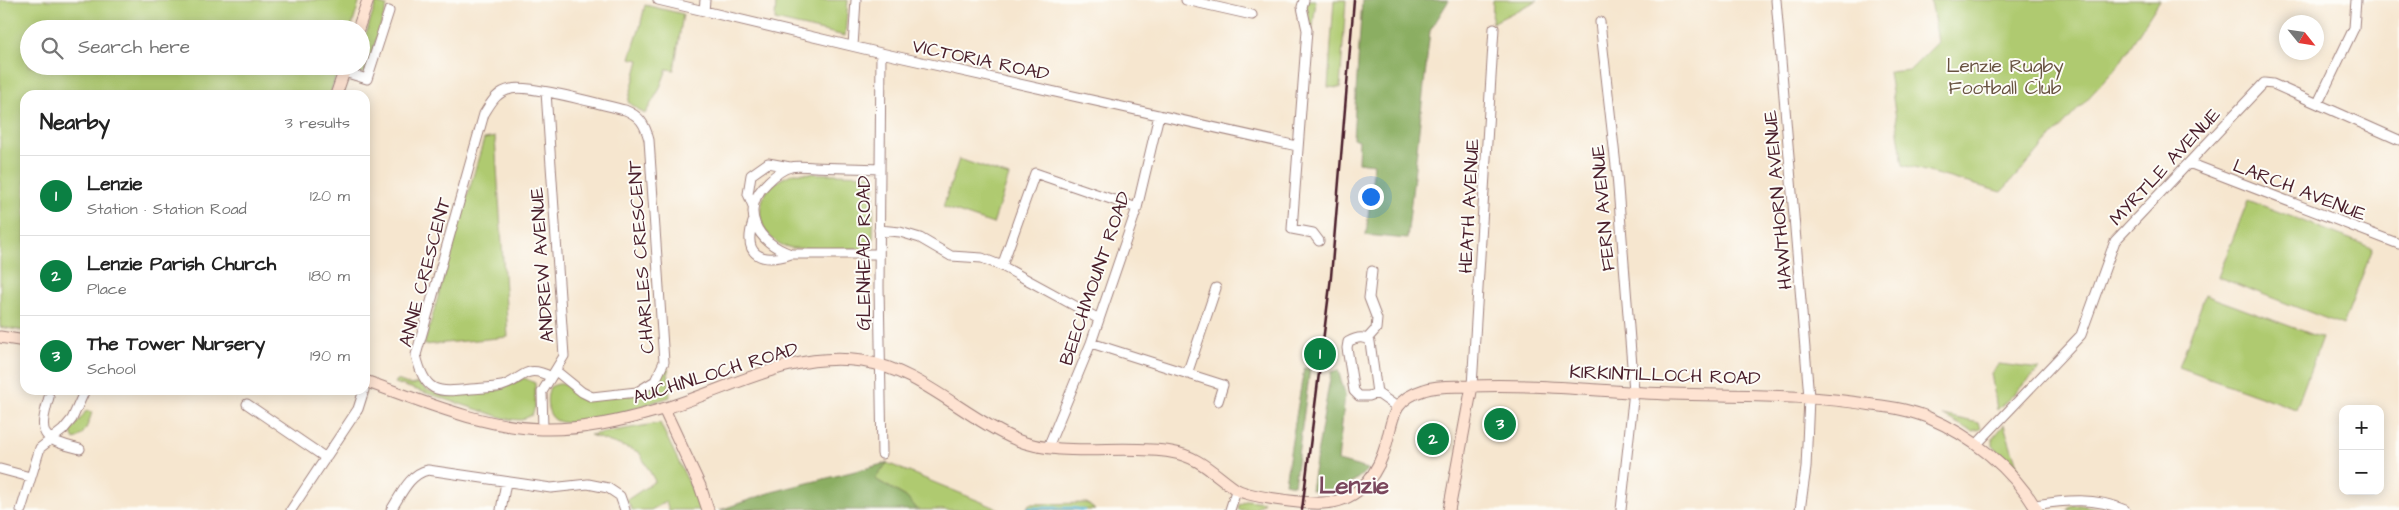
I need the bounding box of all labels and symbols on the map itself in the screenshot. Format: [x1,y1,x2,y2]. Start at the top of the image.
north arrow [2279,15,2324,60]
street label: VICTORIA ROAD [910,33,1052,88]
park label: Lenzie Rugby Football Club [1946,53,2064,102]
street label: MYRTLE AVENUE [2103,102,2227,232]
street label: HAWTHORN AVENUE [1757,109,1800,291]
street label: HEATH AVENUE [1452,138,1487,274]
street label: FERN AVENUE [1585,144,1622,272]
street label: LARCH AVENUE [2229,153,2370,228]
street label: CHARLES CRESCENT [621,159,662,354]
street label: GLENHEAD ROAD [851,175,878,331]
your location [1358,184,1384,210]
street label: ANDREW AVENUE [524,186,561,344]
street label: BEECHMOUNT ROAD [1053,188,1138,369]
street label: ANNE CRESCENT [393,194,458,350]
street label: AUCHINLOCH ROAD [629,335,802,411]
pin: 1 [1304,335,1336,373]
street label: KIRKINTILLOCH ROAD [1569,359,1761,392]
pin: 3 [1484,405,1516,443]
pin: 2 [1417,420,1449,458]
district label: Lenzie [1319,469,1389,503]

